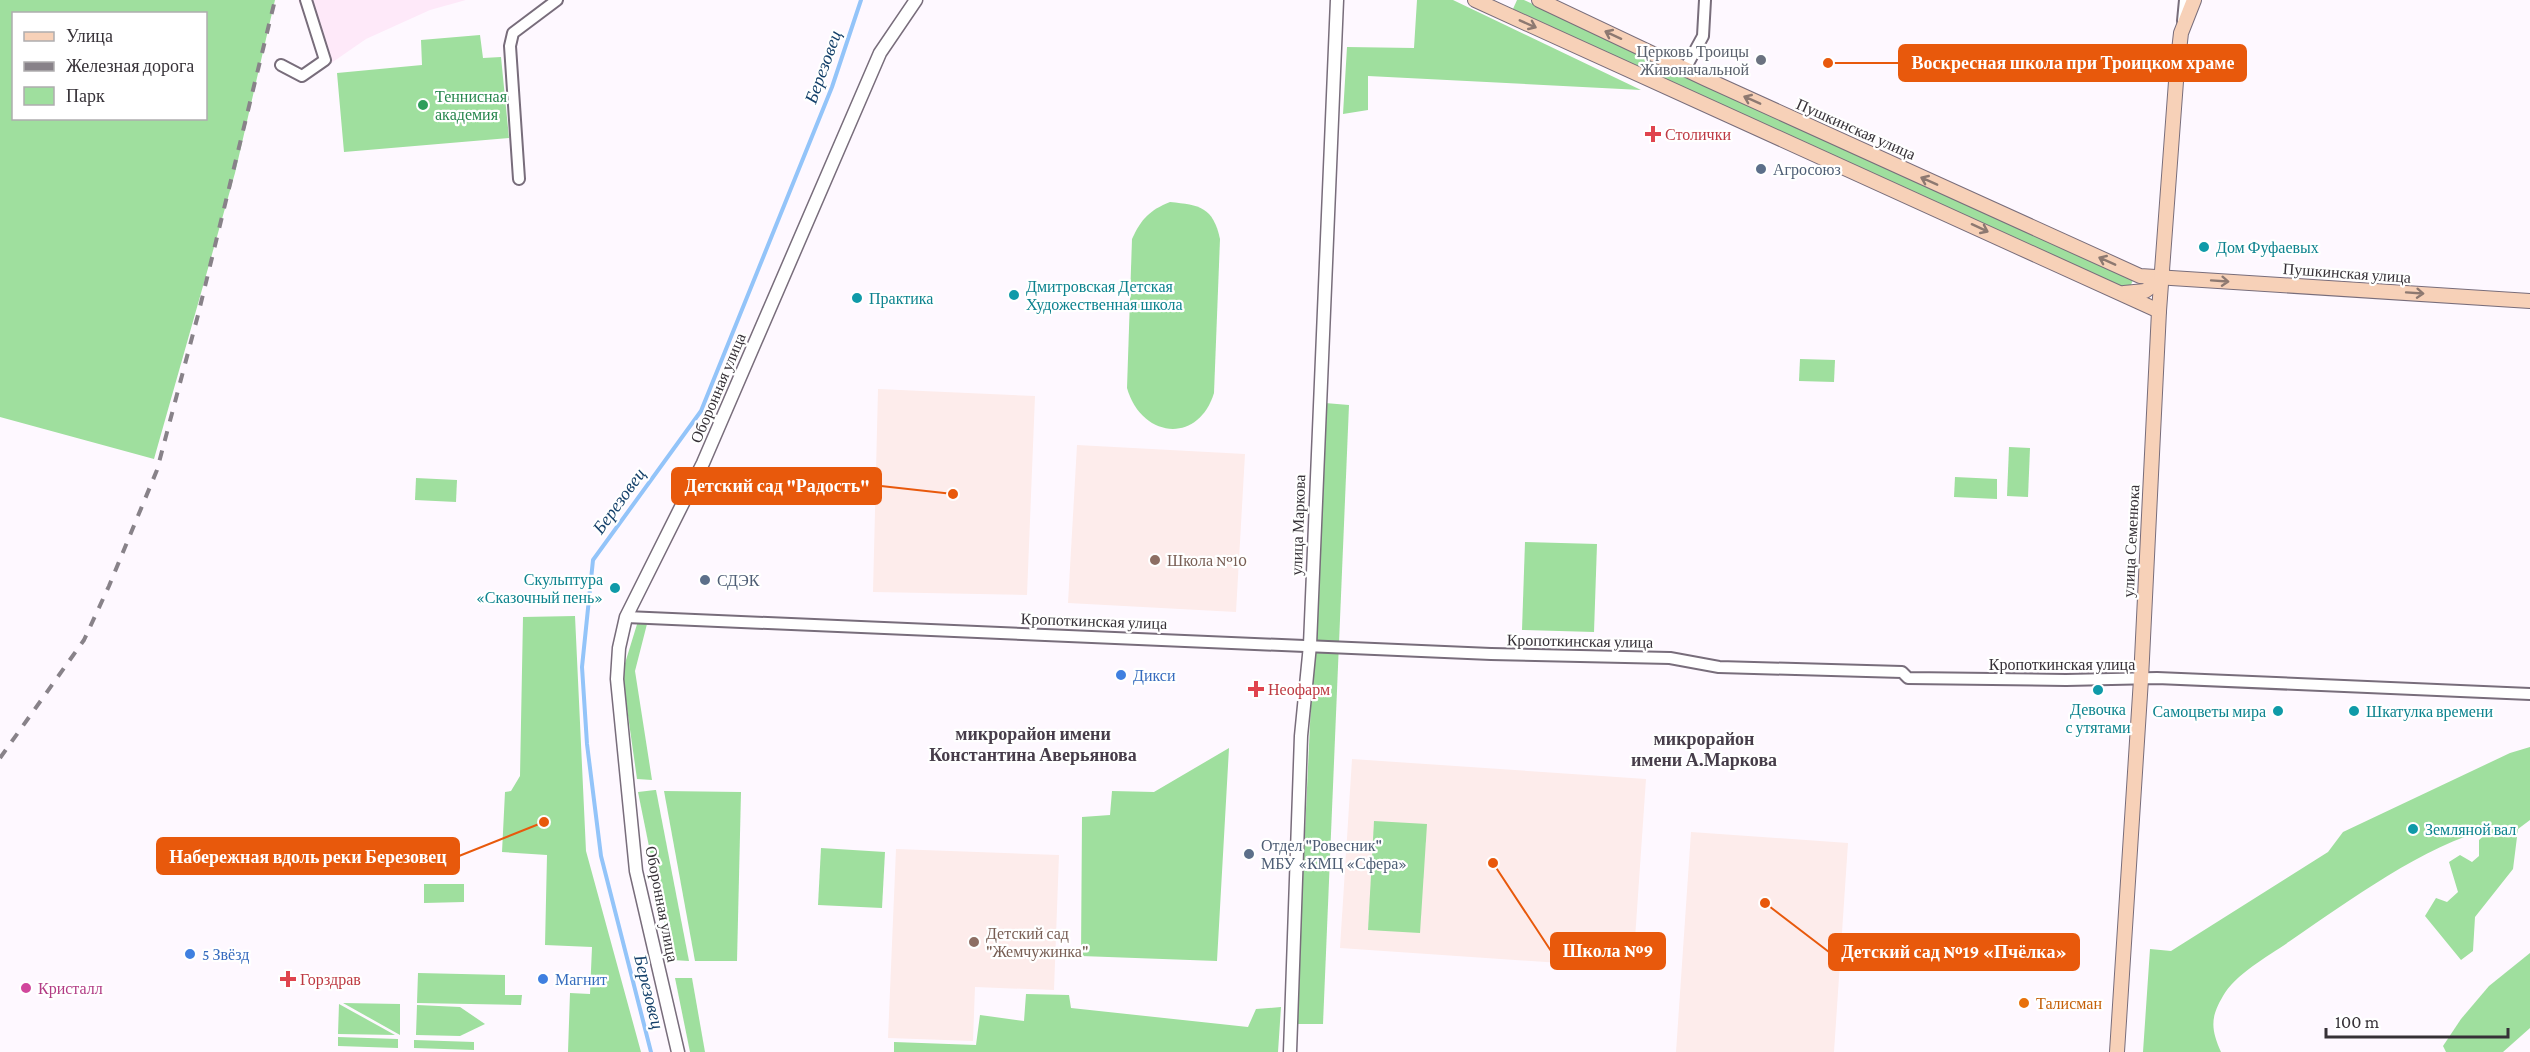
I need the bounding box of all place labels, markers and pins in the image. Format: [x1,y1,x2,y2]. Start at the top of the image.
place label: Церковь Троицы Живоначальной [1636,43,1749,78]
callout: Воскресная школа при Троицком храме [1899,45,2246,81]
marker: Церковь Троицы Живоначальной [1754,53,1768,67]
place label: Теннисная академия [435,88,508,124]
marker: Теннисная академия [416,98,430,112]
place label: Столички [1665,126,1731,143]
marker: Столички [1646,127,1660,141]
place label: Агросоюз [1773,161,1841,179]
marker: Агросоюз [1754,162,1768,176]
place label: Дом Фуфаевых [2216,239,2319,257]
marker: Дом Фуфаевых [2197,240,2211,254]
place label: Дмитровская Детская Художественная школа [1026,278,1183,314]
marker: Дмитровская Детская Художественная школа [1007,288,1021,302]
place label: Практика [869,290,933,308]
marker: Практика [850,291,864,305]
callout: Детский сад "Радость" [672,468,881,504]
place label: Школа №10 [1167,552,1247,569]
marker: Школа №10 [1148,553,1162,567]
place label: Скульптура «Сказочный пень» [476,571,603,606]
place label: СДЭК [717,572,760,590]
marker: СДЭК [698,573,712,587]
marker: Скульптура «Сказочный пень» [608,581,622,595]
place label: Дикси [1133,667,1176,685]
marker: Дикси [1114,668,1128,682]
place label: Неофарм [1268,681,1330,699]
marker: Неофарм [1249,682,1263,696]
marker: Девочка с утятами [2091,683,2105,697]
place label: Девочка с утятами [2065,701,2131,737]
place label: Самоцветы мира [2152,703,2266,721]
place label: Шкатулка времени [2366,703,2494,721]
marker: Самоцветы мира [2271,704,2285,718]
marker: Шкатулка времени [2347,704,2361,718]
place label: Земляной вал [2425,821,2516,838]
marker: Земляной вал [2406,822,2420,836]
place label: Отдел "Ровесник" МБУ «КМЦ «Сфера» [1261,837,1407,873]
callout: Набережная вдоль реки Березовец [157,838,459,874]
marker: Отдел "Ровесник" МБУ «КМЦ «Сфера» [1242,847,1256,861]
place label: Детский сад "Жемчужинка" [986,925,1089,961]
callout: Школа №9 [1551,933,1665,969]
callout: Детский сад №19 «Пчёлка» [1829,934,2079,970]
marker: Детский сад "Жемчужинка" [967,935,981,949]
place label: 5 Звёзд [202,946,249,964]
marker: 5 Звёзд [183,947,197,961]
place label: Горздрав [300,971,361,989]
place label: Магнит [555,971,607,988]
marker: Горздрав [281,972,295,986]
marker: Магнит [536,972,550,986]
place label: Кристалл [38,980,103,998]
marker: Кристалл [19,981,33,995]
place label: Талисман [2036,995,2102,1012]
marker: Талисман [2017,996,2031,1010]

